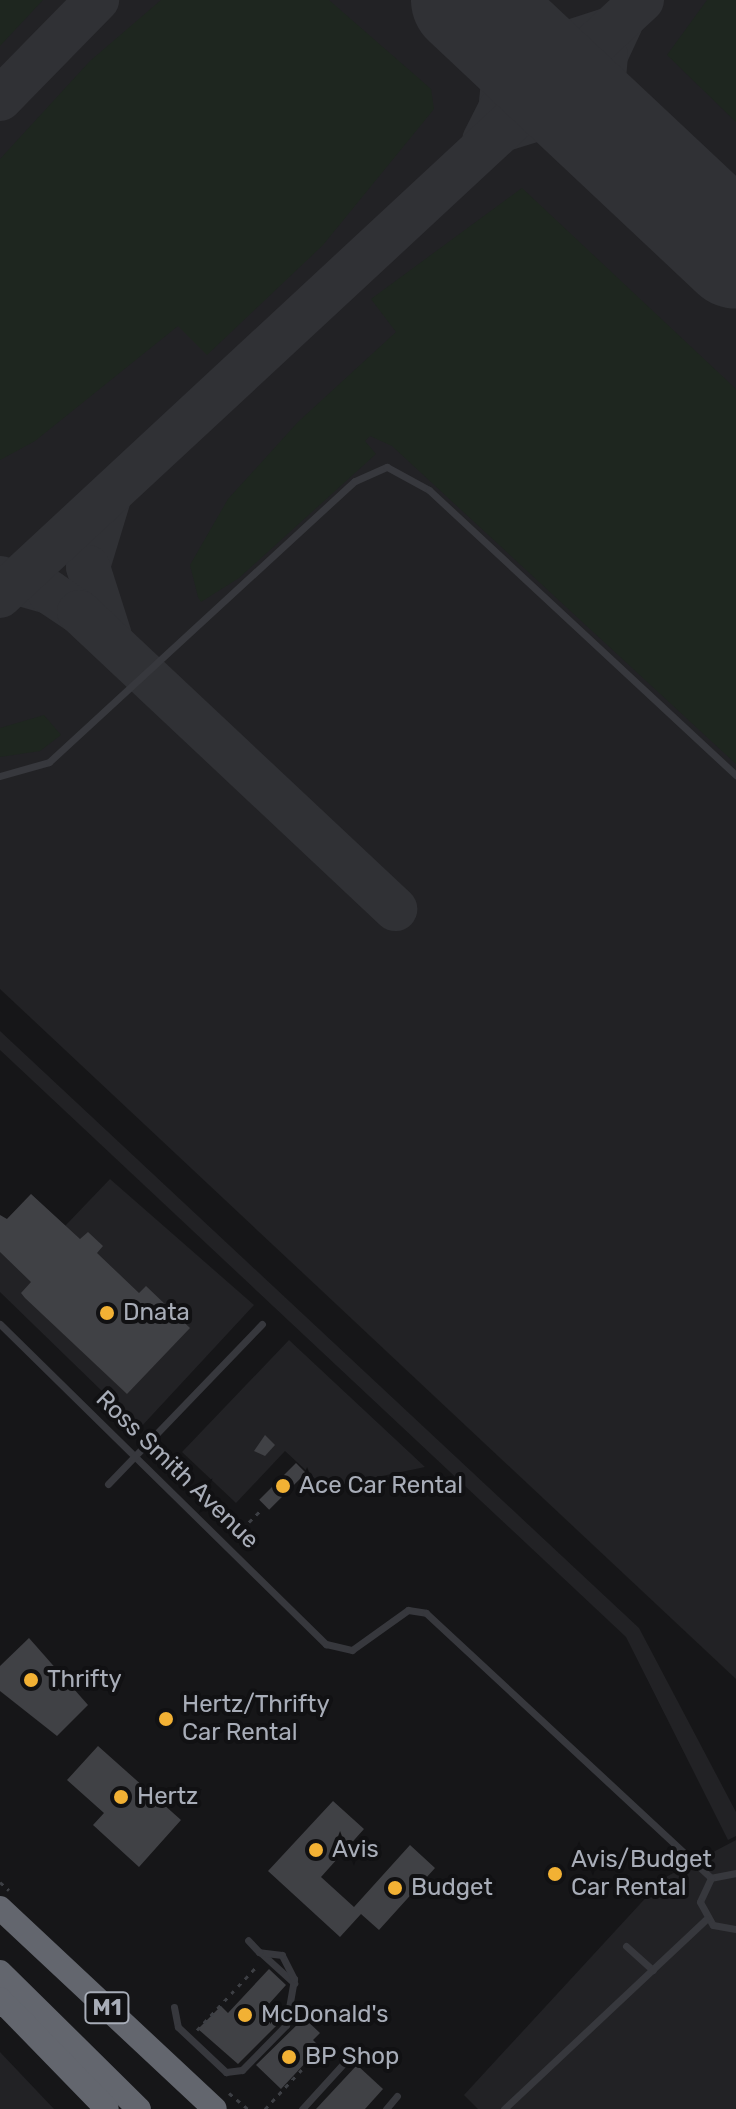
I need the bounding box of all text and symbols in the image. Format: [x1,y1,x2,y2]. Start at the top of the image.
place label: Dnata [123,1299,190,1327]
marker: Dnata [98,1304,116,1322]
street label: Ross Smith Avenue [89,1385,265,1555]
place label: Ace Car Rental [299,1472,464,1500]
marker: Ace Car Rental [274,1477,292,1495]
place label: Thrifty [47,1666,122,1694]
marker: Thrifty [22,1671,40,1689]
place label: Hertz/Thrifty Car Rental [182,1691,330,1747]
marker: Hertz/Thrifty Car Rental [157,1710,175,1728]
place label: Hertz [137,1783,198,1811]
marker: Hertz [112,1788,130,1806]
place label: Avis [332,1836,379,1864]
marker: Avis [307,1841,325,1859]
place label: Avis/Budget Car Rental [571,1846,712,1902]
marker: Avis/Budget Car Rental [546,1865,564,1883]
place label: Budget [411,1874,493,1902]
marker: Budget [386,1879,404,1897]
road number: M1 [83,1990,131,2026]
place label: McDonald's [261,2001,388,2029]
marker: McDonald's [236,2006,254,2024]
place label: BP Shop [305,2043,400,2071]
marker: BP Shop [280,2048,298,2066]

